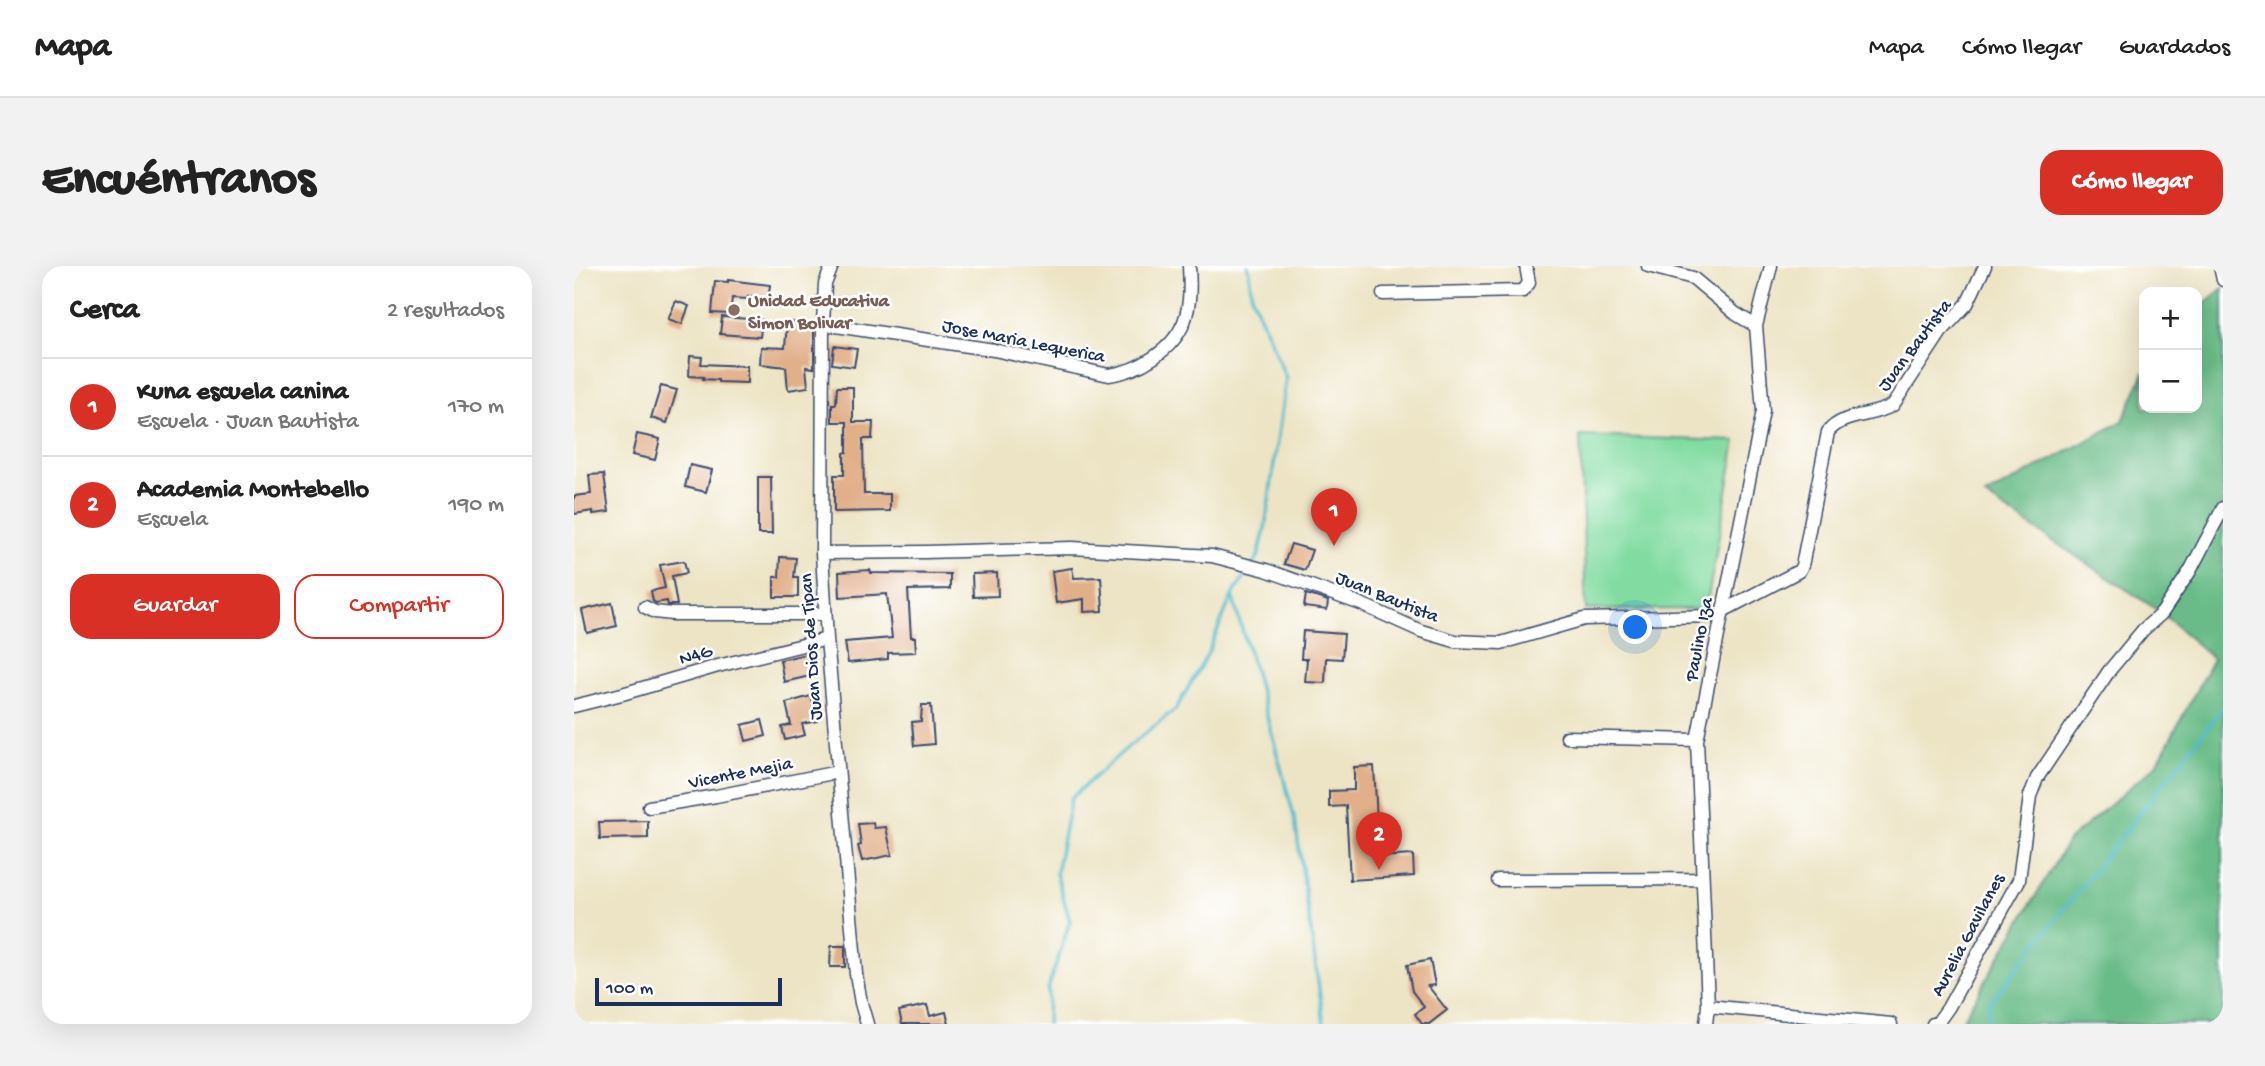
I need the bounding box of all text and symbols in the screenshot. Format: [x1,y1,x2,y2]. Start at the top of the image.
text: Mapa [35,29,111,67]
text: Mapa [1869,34,1924,63]
text: Cómo llegar [1962,34,2081,63]
text: Guardados [2119,34,2230,63]
button: Cómo llegar [2040,150,2223,215]
text: Encuéntranos [42,153,315,211]
map controls [2139,287,2202,413]
button: + [2139,287,2202,350]
place label: Unidad Educativa Simon Bolivar [748,291,891,336]
text: Cerca [70,294,139,329]
street label: Juan Bautista [1874,294,1959,397]
text: 2 resultados [387,298,504,325]
marker: Unidad Educativa Simon Bolivar [726,302,742,318]
street label: Jose Maria Lequerica [940,315,1108,370]
button: − [2139,350,2202,413]
text: Kuna escuela canina [137,378,348,409]
text: 1 [88,394,98,421]
text: 170 m [448,394,504,421]
text: Escuela · Juan Bautista [137,409,359,436]
text: Academia Montebello [137,476,369,507]
pin: 1 [1311,488,1357,546]
text: 2 [87,492,99,519]
text: 190 m [448,492,504,519]
text: Escuela [137,507,208,534]
street label: Juan Bautista [1332,567,1443,630]
street label: Juan Dios de Tipan [796,573,829,721]
button: Guardar [70,574,280,639]
button: Compartir [294,574,504,639]
street label: Paulino Iza [1681,594,1720,685]
your location [1618,610,1652,644]
street label: N4G [677,640,716,672]
street label: Vicente Mejia [686,753,796,796]
pin: 2 [1356,812,1402,870]
street label: Aurelia Gavilanes [1927,869,2012,1001]
scale bar [595,975,782,1007]
text: 100 m [606,978,653,1001]

